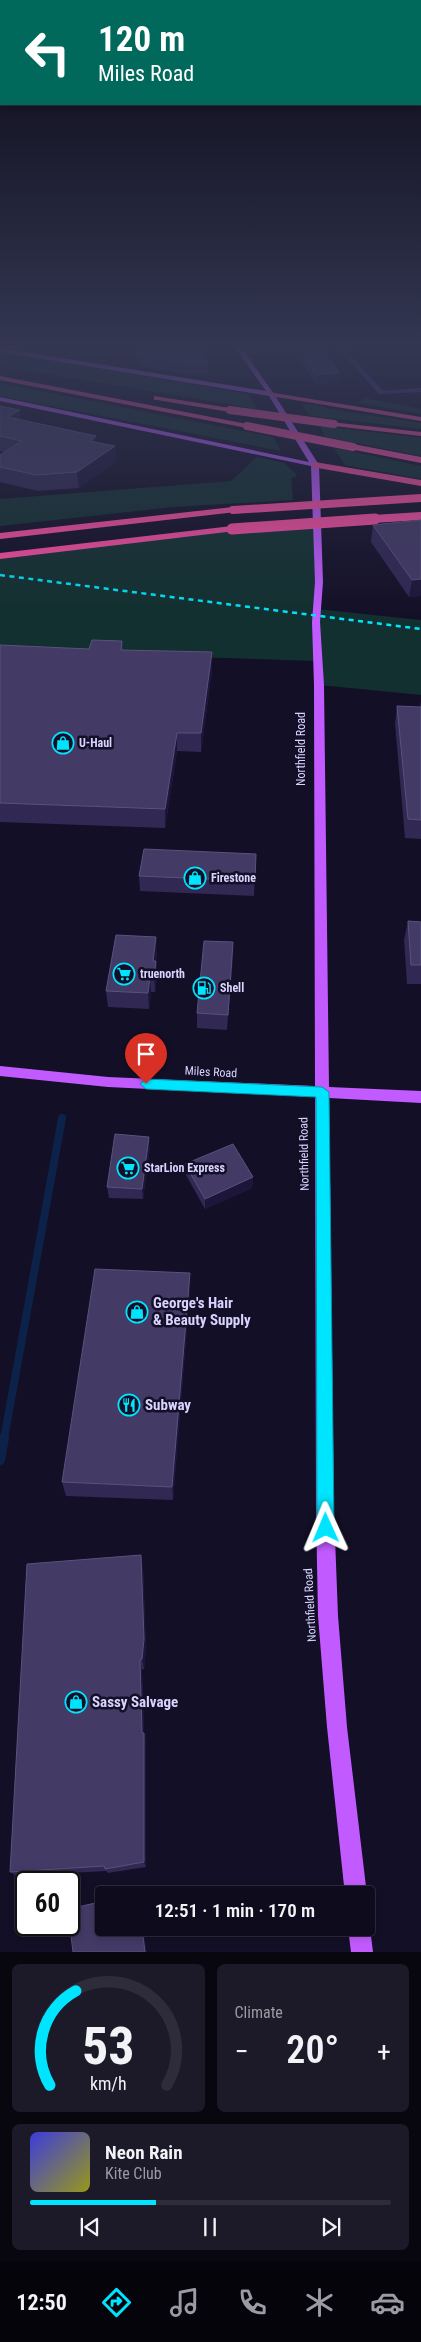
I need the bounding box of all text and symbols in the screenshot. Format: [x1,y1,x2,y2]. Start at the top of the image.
text: 120 m [98,19,185,60]
icon: left [15,20,80,85]
text: Miles Road [98,61,194,86]
street label: Northfield Road [294,712,308,786]
shop icon: U-Haul [51,731,75,755]
place label: U-Haul [79,736,112,750]
shop icon: Firestone [183,866,207,890]
place label: Firestone [211,871,256,885]
supermarket icon: truenorth [112,962,136,986]
place label: truenorth [140,967,185,981]
fuel station icon: Shell [192,976,216,1000]
place label: Shell [220,981,244,995]
pin [125,1033,167,1084]
icon: arrive [132,1040,160,1068]
street label: Miles Road [184,1064,238,1080]
street label: Northfield Road [296,1117,312,1191]
supermarket icon: StarLion Express [116,1156,140,1180]
place label: StarLion Express [144,1161,225,1175]
place label: George's Hair & Beauty Supply [153,1294,251,1329]
shop icon: George's Hair & Beauty Supply [125,1300,149,1324]
restaurant icon: Subway [117,1393,141,1417]
place label: Subway [145,1396,191,1414]
position arrow [299,1501,351,1553]
street label: Northfield Road [301,1568,319,1642]
shop icon: Sassy Salvage [64,1690,88,1714]
place label: Sassy Salvage [92,1693,178,1711]
speed limit sign: 60 [15,1871,80,1936]
text: 12:51 · 1 min · 170 m [155,1899,315,1922]
text: Climate [235,2003,283,2022]
text: 53 [82,2016,135,2077]
text: 20° [286,2028,339,2072]
text: − [235,2035,249,2068]
text: + [377,2035,391,2068]
text: km/h [90,2073,127,2094]
text: Neon Rain [105,2141,183,2164]
text: Kite Club [105,2164,162,2183]
icon: previous [76,2213,104,2241]
icon: pause [196,2213,224,2241]
icon: next [317,2213,345,2241]
icon: directions [99,2285,134,2320]
icon: music [167,2285,202,2320]
icon: phone [235,2285,270,2320]
icon: climate [302,2285,337,2320]
icon: car [370,2285,405,2320]
text: 12:50 [16,2290,67,2315]

